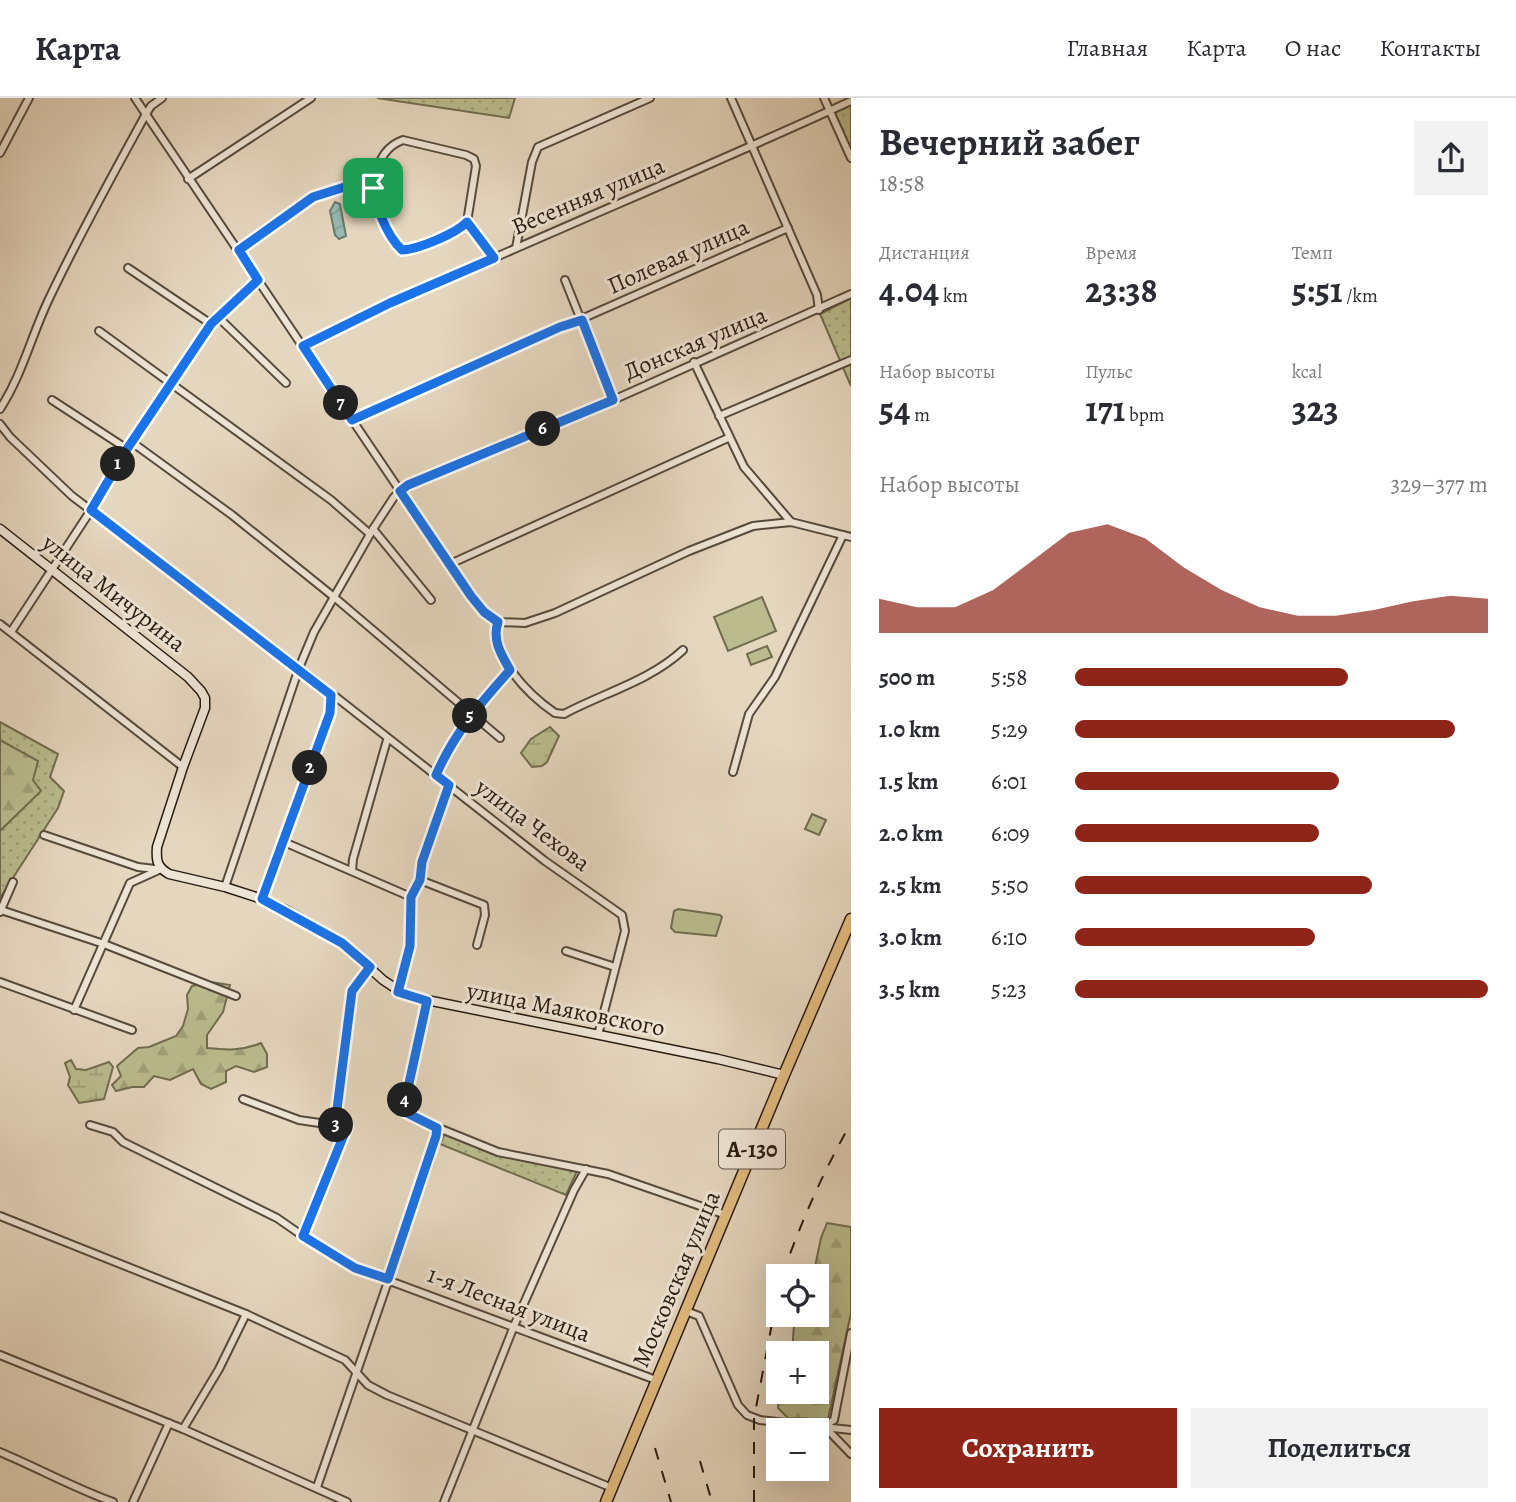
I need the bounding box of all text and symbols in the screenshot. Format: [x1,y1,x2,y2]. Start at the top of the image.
text: Карта [35,26,121,71]
text: Главная [1067,32,1148,64]
text: Карта [1186,32,1247,64]
text: О нас [1285,32,1341,64]
text: Контакты [1379,32,1481,64]
text: Вечерний забег [879,116,1140,168]
button: share [1414,121,1488,195]
street label: Весенняя улица [507,149,669,243]
pin [343,158,403,218]
text: 18:58 [879,168,925,199]
icon: arrive [354,169,392,207]
street label: Полевая улица [602,211,754,301]
text: Дистанция [879,240,970,266]
text: Время [1085,240,1137,266]
text: Темп [1292,240,1333,266]
text: 4.04 [879,266,939,314]
text: 23:38 [1085,266,1157,314]
text: 5:51 [1292,266,1342,314]
text: km [939,283,968,309]
text: /km [1342,283,1378,309]
street label: Донская улица [619,298,771,388]
text: Набор высоты [879,359,995,385]
text: Пульс [1085,359,1133,385]
text: kcal [1292,359,1322,385]
text: 54 [879,385,910,433]
text: 171 [1085,385,1125,433]
text: 323 [1292,385,1339,433]
pin: 7 [324,386,358,420]
text: 7 [336,389,345,415]
text: m [910,402,930,428]
text: bpm [1125,402,1165,428]
pin: 6 [526,412,560,446]
text: 6 [538,415,547,441]
pin: 1 [100,446,136,482]
text: 1 [114,450,121,476]
text: Набор высоты [879,469,1020,500]
text: 329–377 m [1390,469,1488,500]
street label: улица Мичурина [35,526,193,659]
text: 500 m [879,662,935,693]
text: 5:58 [991,662,1027,693]
pin: 5 [452,698,488,734]
text: 5 [465,702,474,728]
text: 1.0 km [879,714,940,745]
text: 5:29 [991,714,1028,745]
pin: 2 [292,750,328,786]
text: 2 [305,754,314,780]
text: 1.5 km [879,766,939,797]
text: 6:01 [991,766,1027,797]
street label: улица Чехова [468,771,597,879]
text: 2.0 km [879,818,943,849]
text: 6:09 [991,818,1030,849]
text: 2.5 km [879,870,941,901]
text: 5:50 [991,870,1029,901]
text: 3.0 km [879,922,942,953]
text: 6:10 [991,922,1027,953]
street label: улица Маяковского [463,974,668,1044]
text: 3.5 km [879,974,940,1005]
text: 5:23 [991,974,1027,1005]
pin: 4 [388,1082,422,1118]
text: 4 [400,1086,409,1112]
pin: 3 [318,1108,354,1142]
text: 3 [331,1111,340,1137]
road number: А-130 [719,1130,785,1168]
street label: Московская улица [624,1186,728,1372]
street label: 1-я Лесная улица [423,1258,595,1350]
map controls [766,1264,829,1481]
button: locate [766,1264,829,1327]
button: + [766,1341,829,1404]
button: Сохранить [879,1408,1177,1488]
button: Поделиться [1191,1408,1488,1488]
button: − [766,1418,829,1481]

